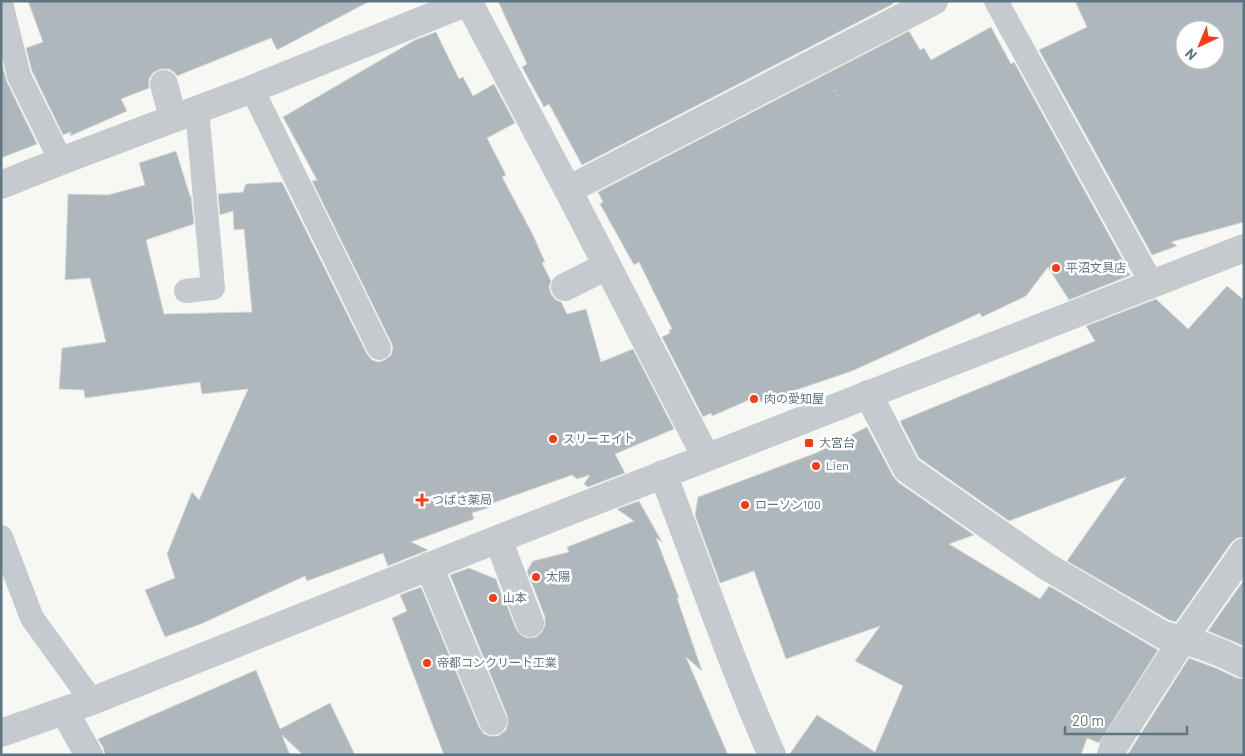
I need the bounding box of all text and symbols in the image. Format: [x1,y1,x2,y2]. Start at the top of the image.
north arrow [1175,20,1225,70]
text: N [1181,45,1200,64]
place label: 平沼文具店 [1066,260,1126,274]
marker: 平沼文具店 [1050,262,1062,274]
place label: 肉の愛知屋 [764,391,824,405]
marker: 肉の愛知屋 [748,393,760,405]
place label: スリーエイト [563,431,635,445]
marker: スリーエイト [547,433,559,445]
place label: 大宮台 [819,435,855,449]
marker: 大宮台 [803,437,815,449]
place label: Lien [826,458,849,472]
marker: Lien [810,460,822,472]
place label: つばさ薬局 [432,492,492,506]
marker: つばさ薬局 [416,494,428,506]
place label: ローソン100 [755,497,821,511]
marker: ローソン100 [739,499,751,511]
place label: 太陽 [546,569,570,583]
marker: 太陽 [530,571,542,583]
place label: 山本 [503,590,527,604]
marker: 山本 [487,592,499,604]
place label: 帝都コンクリート工業 [437,655,557,669]
marker: 帝都コンクリート工業 [421,657,433,669]
scale bar [1065,704,1188,736]
text: 20 m [1072,711,1104,729]

